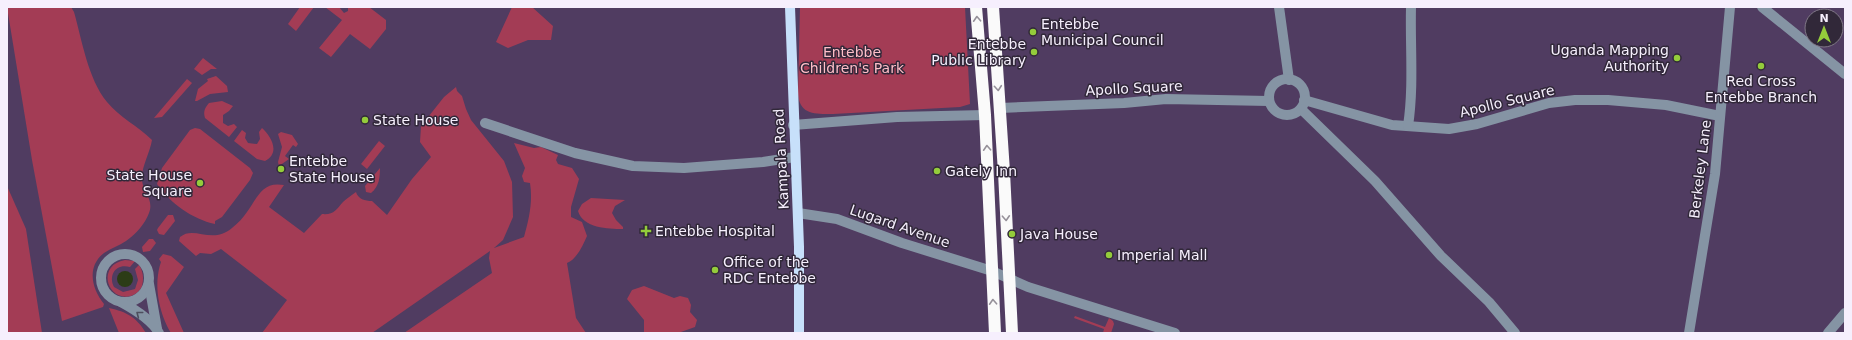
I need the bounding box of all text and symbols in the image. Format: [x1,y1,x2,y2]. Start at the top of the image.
north arrow [1804,8,1844,48]
text: N [1819,12,1829,25]
one-way arrow [972,16,981,22]
place label: Entebbe Municipal Council [1041,16,1164,48]
marker: Entebbe Municipal Council [1028,27,1038,37]
place label: Entebbe Public Library [931,36,1026,68]
place label: Uganda Mapping Authority [1550,42,1669,74]
park label: Entebbe Children's Park [800,44,905,76]
marker: Entebbe Public Library [1029,47,1039,57]
marker: Uganda Mapping Authority [1672,53,1682,63]
marker: Red Cross Entebbe Branch [1756,61,1766,71]
place label: Red Cross Entebbe Branch [1705,73,1817,105]
street label: Apollo Square [1085,77,1183,99]
street label: Apollo Square [1458,81,1556,121]
one-way arrow [993,85,1002,91]
street label: Kampala Road [770,108,792,210]
place label: State House [373,112,458,128]
marker: State House [360,115,370,125]
street label: Berkeley Lane [1686,119,1714,219]
one-way arrow [983,145,991,151]
place label: Entebbe State House [289,153,374,185]
place label: Gately Inn [945,163,1017,179]
marker: Entebbe State House [276,164,286,174]
marker: Gately Inn [932,166,942,176]
place label: State House Square [107,167,192,199]
marker: State House Square [195,178,205,188]
street label: Lugard Avenue [848,201,952,251]
one-way arrow [1002,215,1011,221]
place label: Entebbe Hospital [655,223,775,239]
marker: Entebbe Hospital [640,225,652,237]
place label: Java House [1019,226,1098,242]
marker: Java House [1007,229,1017,239]
place label: Imperial Mall [1117,247,1207,263]
marker: Imperial Mall [1104,250,1114,260]
place label: Office of the RDC Entebbe [723,254,816,286]
marker: Office of the RDC Entebbe [710,265,720,275]
one-way arrow [989,299,998,305]
one-way arrow [137,312,144,319]

